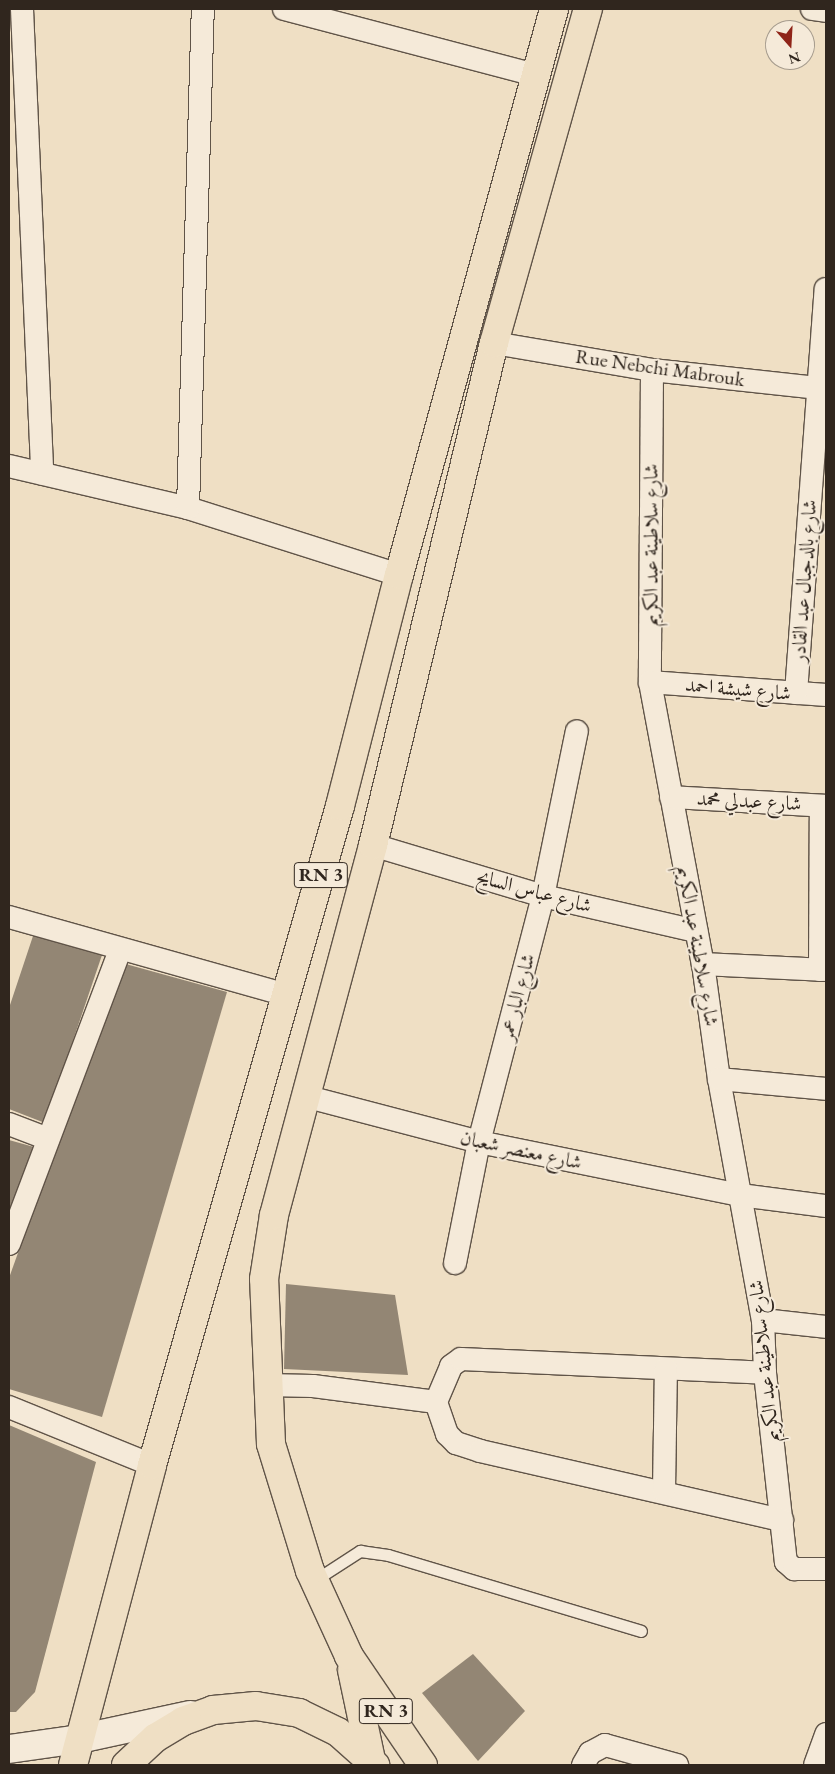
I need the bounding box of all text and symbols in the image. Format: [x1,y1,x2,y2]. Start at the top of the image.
north arrow [765,20,815,70]
text: N [786,48,803,69]
street label: Rue Nebchi Mabrouk [574,344,746,392]
street label: شارع سلاطينة عبد الكريم [639,464,663,626]
street label: شارع بالدجبال عبد القادر [786,499,822,663]
street label: شارع شيشة احمد [684,672,792,706]
street label: شارع عبدلي محمد [696,786,802,816]
road number: RN 3 [294,858,348,892]
street label: شارع عباس السايح [474,864,594,918]
street label: شارع سلاطينة عبد الكريم [672,864,724,1028]
street label: شارع البار عمر [494,951,540,1043]
street label: شارع معنصر شعبان [458,1125,584,1175]
street label: شارع سلاطينة عبد الكريم [744,1279,784,1443]
road number: RN 3 [358,1694,414,1728]

